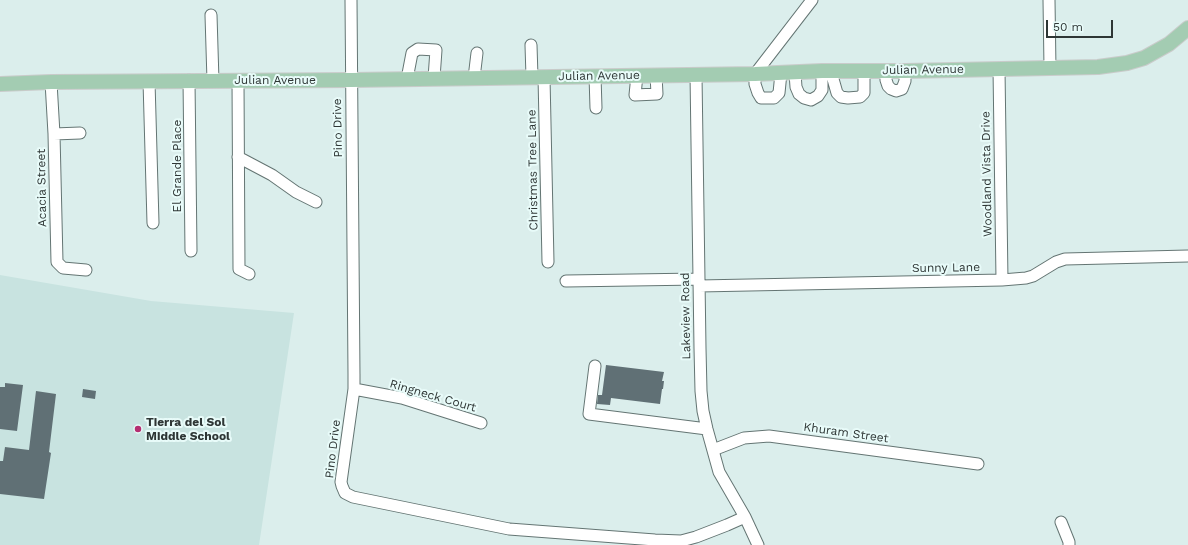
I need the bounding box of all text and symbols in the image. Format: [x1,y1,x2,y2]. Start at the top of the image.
scale bar [1048,12,1115,38]
text: 50 m [1053,20,1083,34]
street label: Julian Avenue [882,62,964,78]
street label: Julian Avenue [558,68,640,84]
street label: Julian Avenue [234,73,316,87]
street label: Pino Drive [330,98,346,158]
street label: Christmas Tree Lane [525,109,541,231]
street label: Woodland Vista Drive [979,111,995,237]
street label: El Grande Place [170,119,184,213]
street label: Acacia Street [34,149,50,227]
street label: Sunny Lane [912,260,980,276]
street label: Lakeview Road [678,272,694,360]
street label: Ringneck Court [388,377,478,415]
place label: Tierra del Sol Middle School [146,415,230,443]
street label: Pino Drive [322,419,344,479]
street label: Khuram Street [802,420,890,446]
marker: Tierra del Sol Middle School [133,424,143,434]

